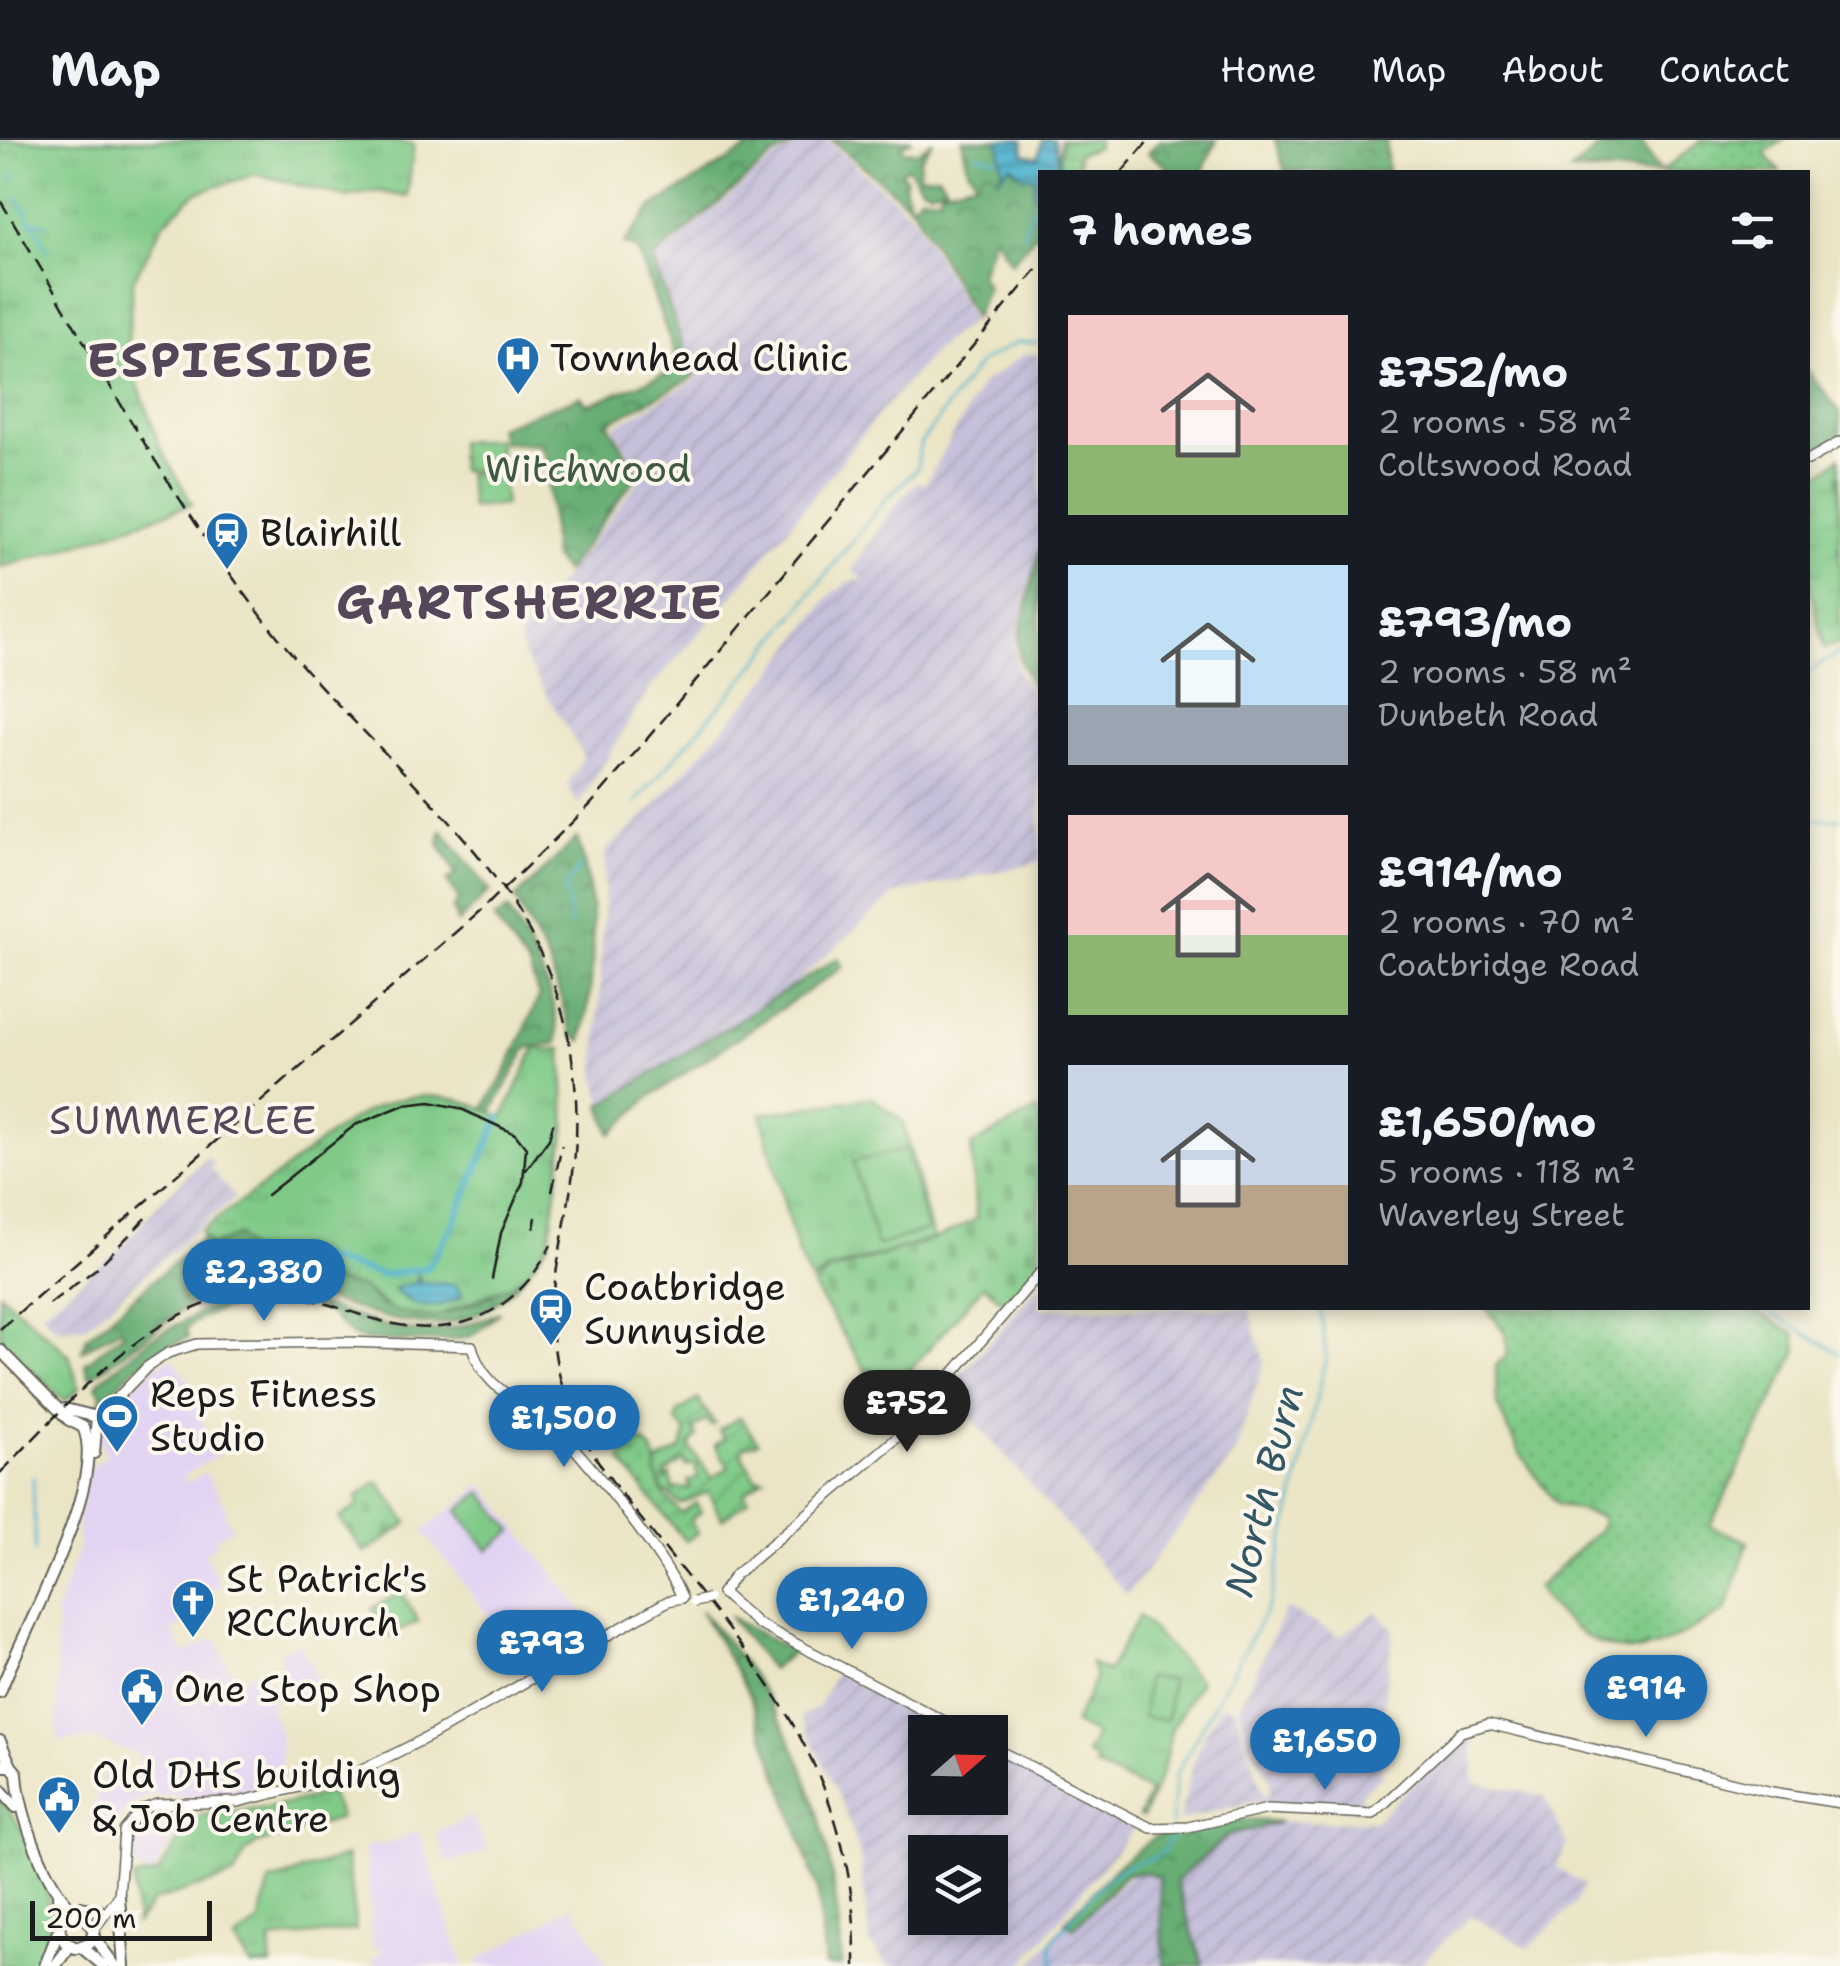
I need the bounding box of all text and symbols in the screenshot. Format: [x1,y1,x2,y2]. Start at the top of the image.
text: Map [50,37,161,101]
text: Home [1220,46,1316,93]
text: Map [1371,46,1446,93]
text: About [1501,46,1604,93]
text: Contact [1659,46,1790,93]
text: 7 homes [1068,202,1253,258]
icon: filters [1725,203,1780,258]
district label: ESPIESIDE [87,328,375,392]
place label: Townhead Clinic [550,332,849,383]
hospital icon: Townhead Clinic [495,335,541,396]
text: £752/mo [1378,344,1568,400]
icon: home [1148,355,1268,475]
text: 2 rooms · 58 m² [1378,400,1632,443]
park label: Witchwood [485,443,691,494]
text: Coltswood Road [1378,443,1632,486]
place label: Blairhill [260,507,402,558]
station icon: Blairhill [204,510,250,571]
district label: GARTSHERRIE [336,570,724,634]
text: £793/mo [1378,594,1572,650]
icon: home [1148,605,1268,725]
text: 2 rooms · 58 m² [1378,650,1632,693]
text: Dunbeth Road [1378,693,1598,736]
text: £914/mo [1378,844,1563,900]
icon: home [1148,855,1268,975]
text: 2 rooms · 70 m² [1378,900,1635,943]
text: Coatbridge Road [1378,943,1639,986]
district label: SUMMERLEE [49,1093,319,1147]
text: £1,650/mo [1378,1094,1597,1150]
icon: home [1148,1105,1268,1225]
text: 5 rooms · 118 m² [1378,1150,1636,1193]
text: Waverley Street [1378,1193,1625,1236]
pin: £2,380 [183,1239,345,1324]
text: £2,380 [205,1250,324,1293]
place label: Coatbridge Sunnyside [584,1261,786,1356]
station icon: Coatbridge Sunnyside [528,1286,574,1347]
place label: Reps Fitness Studio [150,1368,377,1463]
pin: £752 [848,1370,966,1455]
water label: North Burn [1212,1379,1316,1603]
text: £752 [865,1381,949,1424]
pin: £1,500 [483,1385,645,1470]
sports icon: Reps Fitness Studio [94,1393,140,1454]
text: £1,500 [511,1396,617,1439]
place label: St Patrick's RCChurch [226,1553,428,1648]
pin: £1,240 [771,1567,933,1652]
church icon: St Patrick's RCChurch [170,1578,216,1639]
text: £1,240 [798,1578,906,1621]
pin: £793 [483,1610,601,1695]
text: £793 [499,1621,585,1664]
pin: £914 [1587,1655,1705,1740]
place label: One Stop Shop [174,1663,441,1714]
public building icon: One Stop Shop [119,1666,165,1727]
text: £914 [1606,1666,1686,1709]
pin: £1,650 [1244,1708,1406,1793]
north arrow [908,1715,1008,1815]
map controls [908,1715,1008,1935]
text: £1,650 [1272,1719,1378,1762]
place label: Old DHS building & Job Centre [92,1749,401,1844]
public building icon: Old DHS building & Job Centre [36,1774,82,1835]
button: layers [908,1835,1008,1935]
scale bar [30,1896,212,1940]
text: 200 m [45,1899,136,1937]

